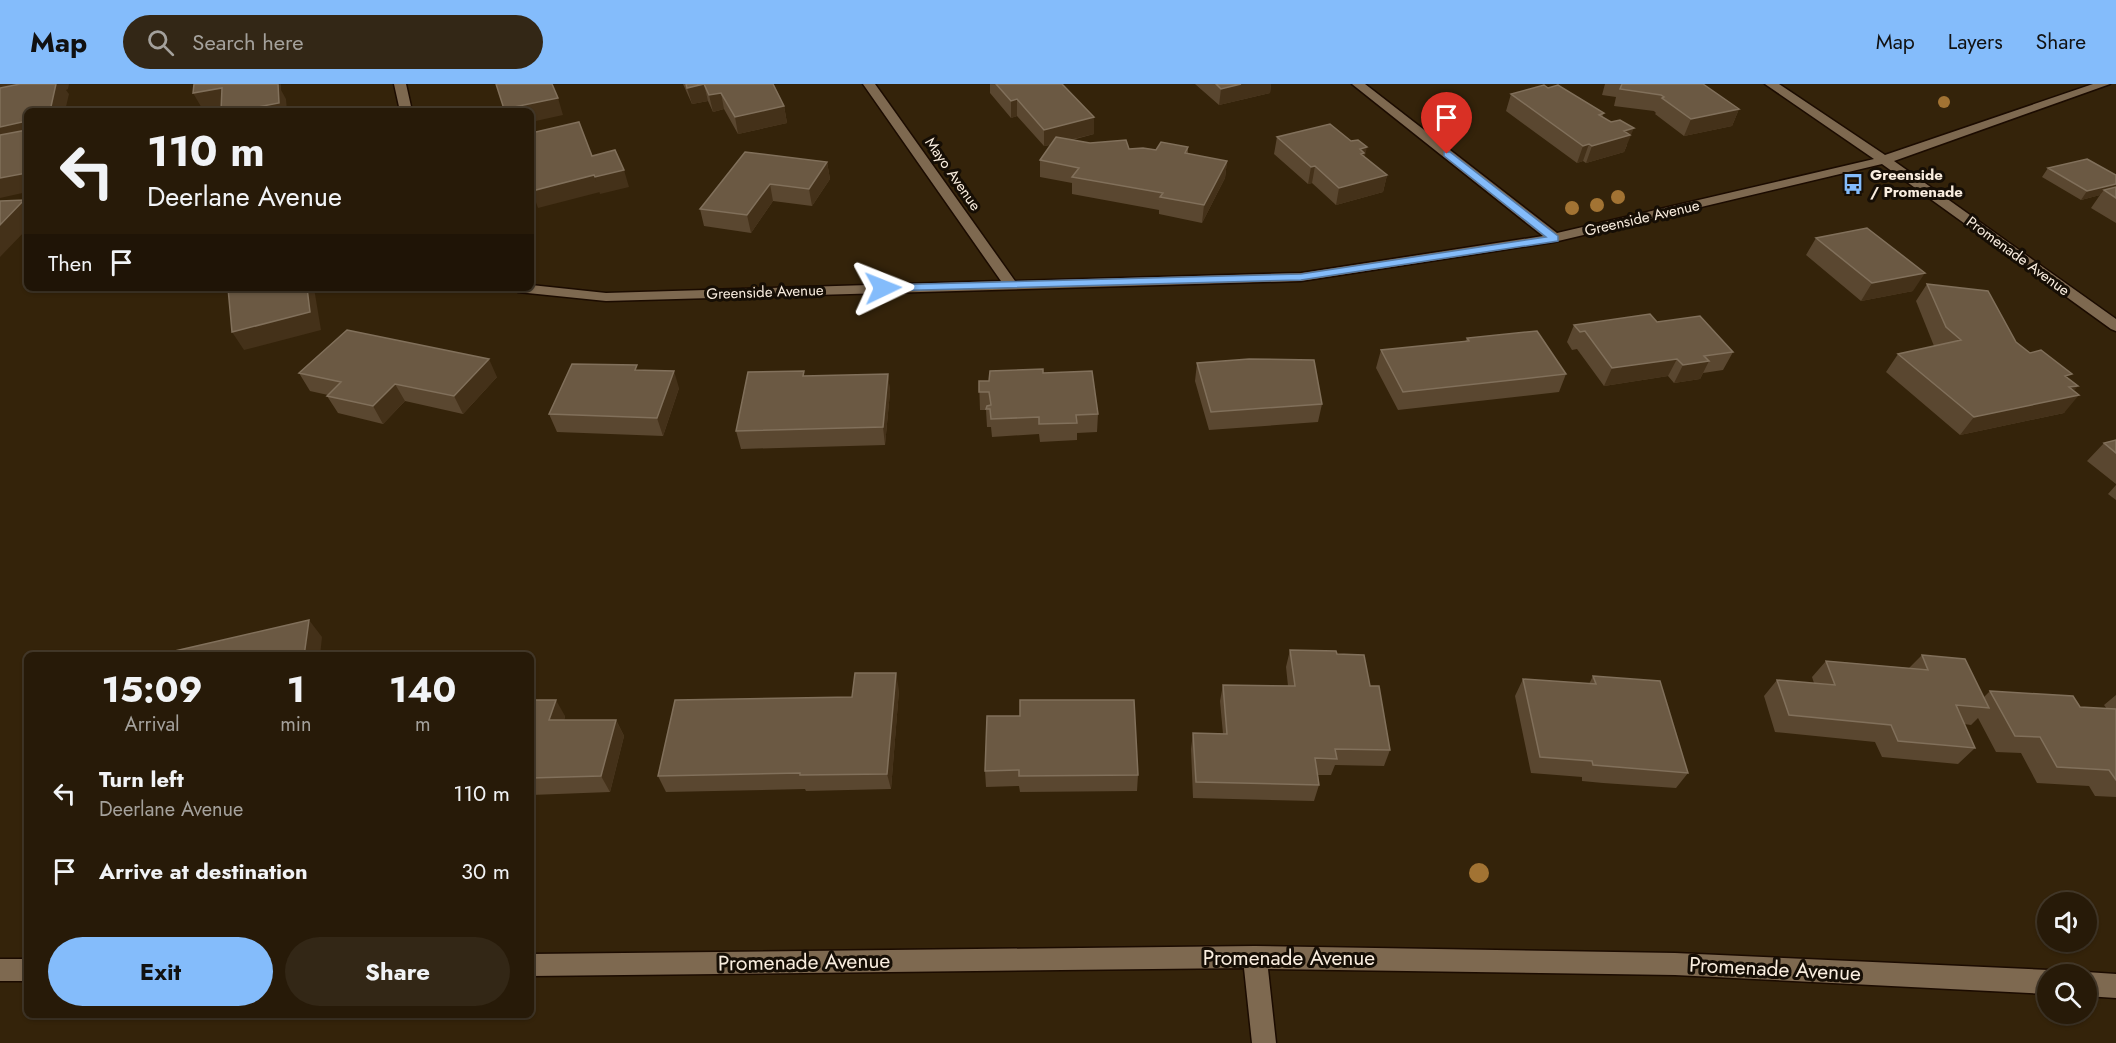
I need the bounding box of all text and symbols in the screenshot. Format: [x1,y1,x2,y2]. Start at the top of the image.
search box [123,15,543,69]
text: Map [30,22,87,63]
icon: search [144,26,177,59]
text: Search here [192,26,304,58]
text: Map [1876,27,1915,57]
text: Layers [1948,27,2003,57]
text: Share [2036,27,2086,57]
pin [1421,92,1472,154]
icon: arrive [1430,101,1463,134]
text: 110 m [147,121,265,182]
icon: left [48,132,126,210]
street label: Mayo Avenue [920,133,987,215]
place label: Greenside / Promenade [1870,164,1963,203]
bus stop icon: Greenside / Promenade [1841,172,1865,196]
text: Deerlane Avenue [147,177,342,216]
street label: Greenside Avenue [1582,194,1702,242]
street label: Promenade Avenue [1962,211,2074,301]
icon: arrive [105,246,138,279]
text: Then [48,247,93,279]
position arrow [851,256,915,320]
street label: Greenside Avenue [706,279,824,305]
text: 15:09 [102,663,203,715]
text: 1 [287,663,305,715]
text: 140 [389,663,456,715]
text: Arrival [125,710,180,739]
text: min [280,710,312,739]
text: m [415,710,431,739]
text: Turn left [99,763,184,795]
icon: left [48,777,81,810]
text: 110 m [453,777,510,809]
text: Deerlane Avenue [99,795,243,824]
icon: arrive [48,855,81,888]
text: Arrive at destination [99,855,308,887]
text: 30 m [461,855,510,887]
map controls [2037,892,2097,1024]
button: sound [2037,892,2097,952]
button: Exit [48,937,273,1006]
button: Share [285,937,510,1006]
street label: Promenade Avenue [1203,943,1375,973]
street label: Promenade Avenue [718,945,891,979]
street label: Promenade Avenue [1688,950,1862,988]
button: search [2037,964,2097,1024]

